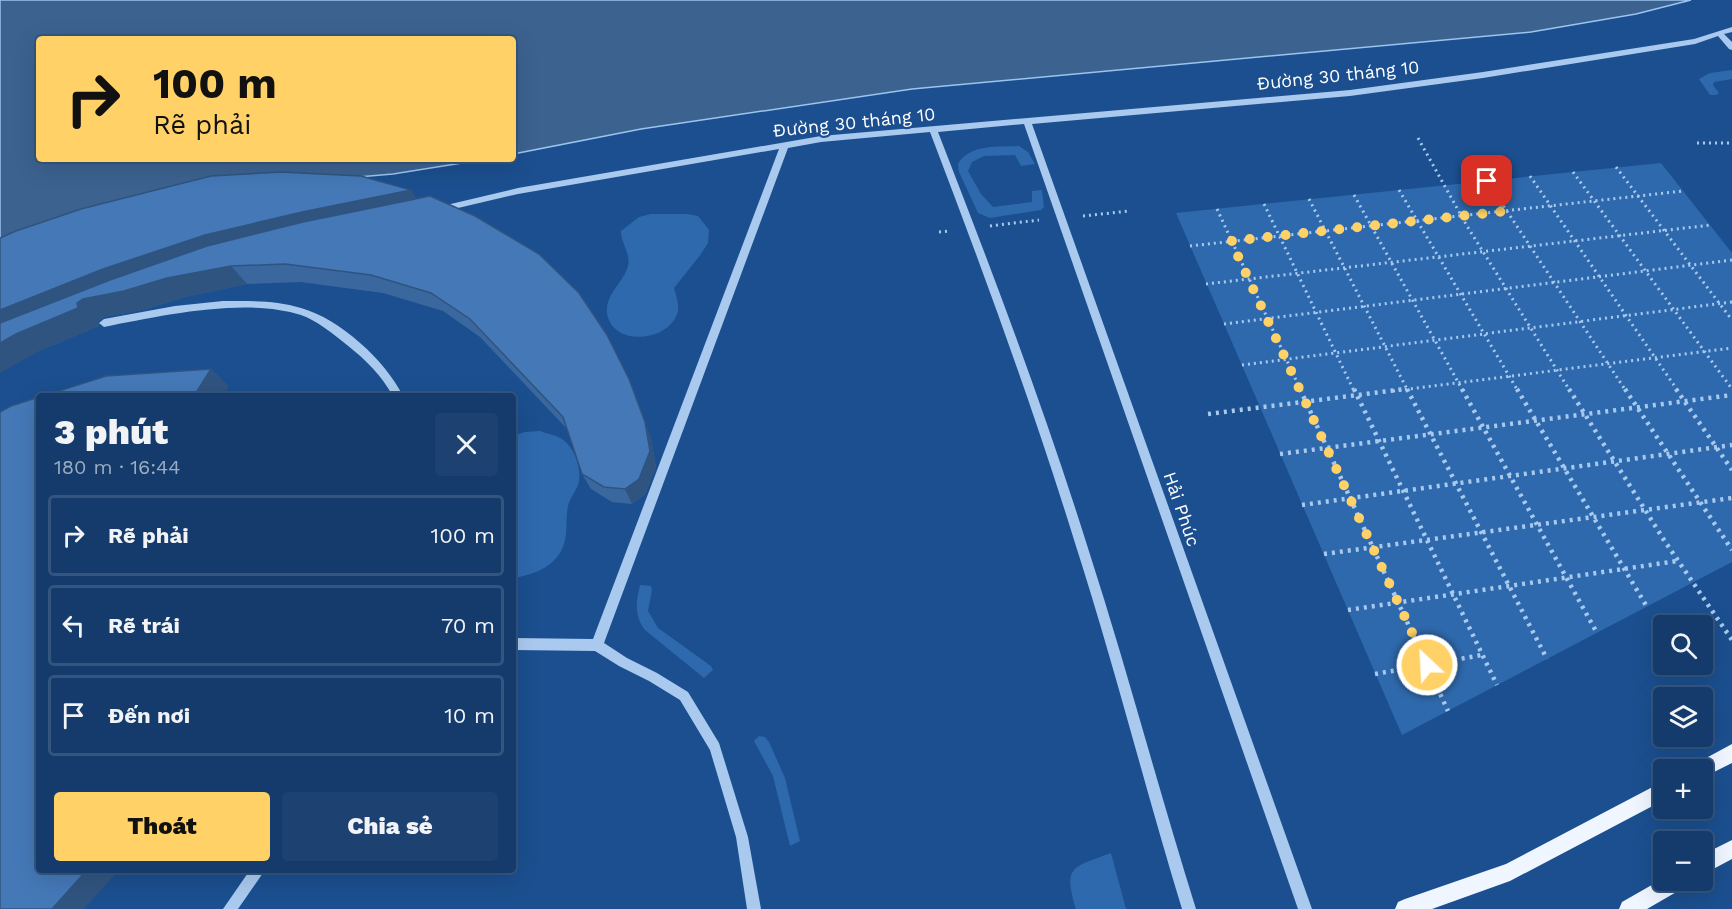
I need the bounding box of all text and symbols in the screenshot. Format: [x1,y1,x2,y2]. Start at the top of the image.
street label: Đường 30 tháng 10 [1256,56,1420,94]
text: 100 m [153,59,277,108]
icon: right [54,60,132,138]
street label: Đường 30 tháng 10 [772,103,936,141]
text: Rẽ phải [153,109,251,141]
pin [1461,155,1512,206]
icon: arrive [1470,164,1503,197]
text: 3 phút [54,411,168,453]
button: close [435,413,498,476]
text: 180 m · 16:44 [54,455,181,479]
street label: Hải Phúc [1159,469,1205,549]
icon: right [57,519,90,552]
text: Rẽ phải [108,523,189,548]
text: 100 m [431,523,495,548]
icon: left [57,609,90,642]
text: Rẽ trái [108,613,180,638]
text: 70 m [441,613,495,638]
map controls [1653,615,1713,891]
button: search [1653,615,1713,675]
position arrow [1395,633,1459,697]
button: layers [1653,687,1713,747]
icon: arrive [57,699,90,732]
text: Đến nơi [108,703,190,728]
text: 10 m [444,703,495,728]
button: + [1653,759,1713,819]
button: Thoát [54,792,270,861]
button: Chia sẻ [282,792,498,861]
button: − [1653,831,1713,891]

